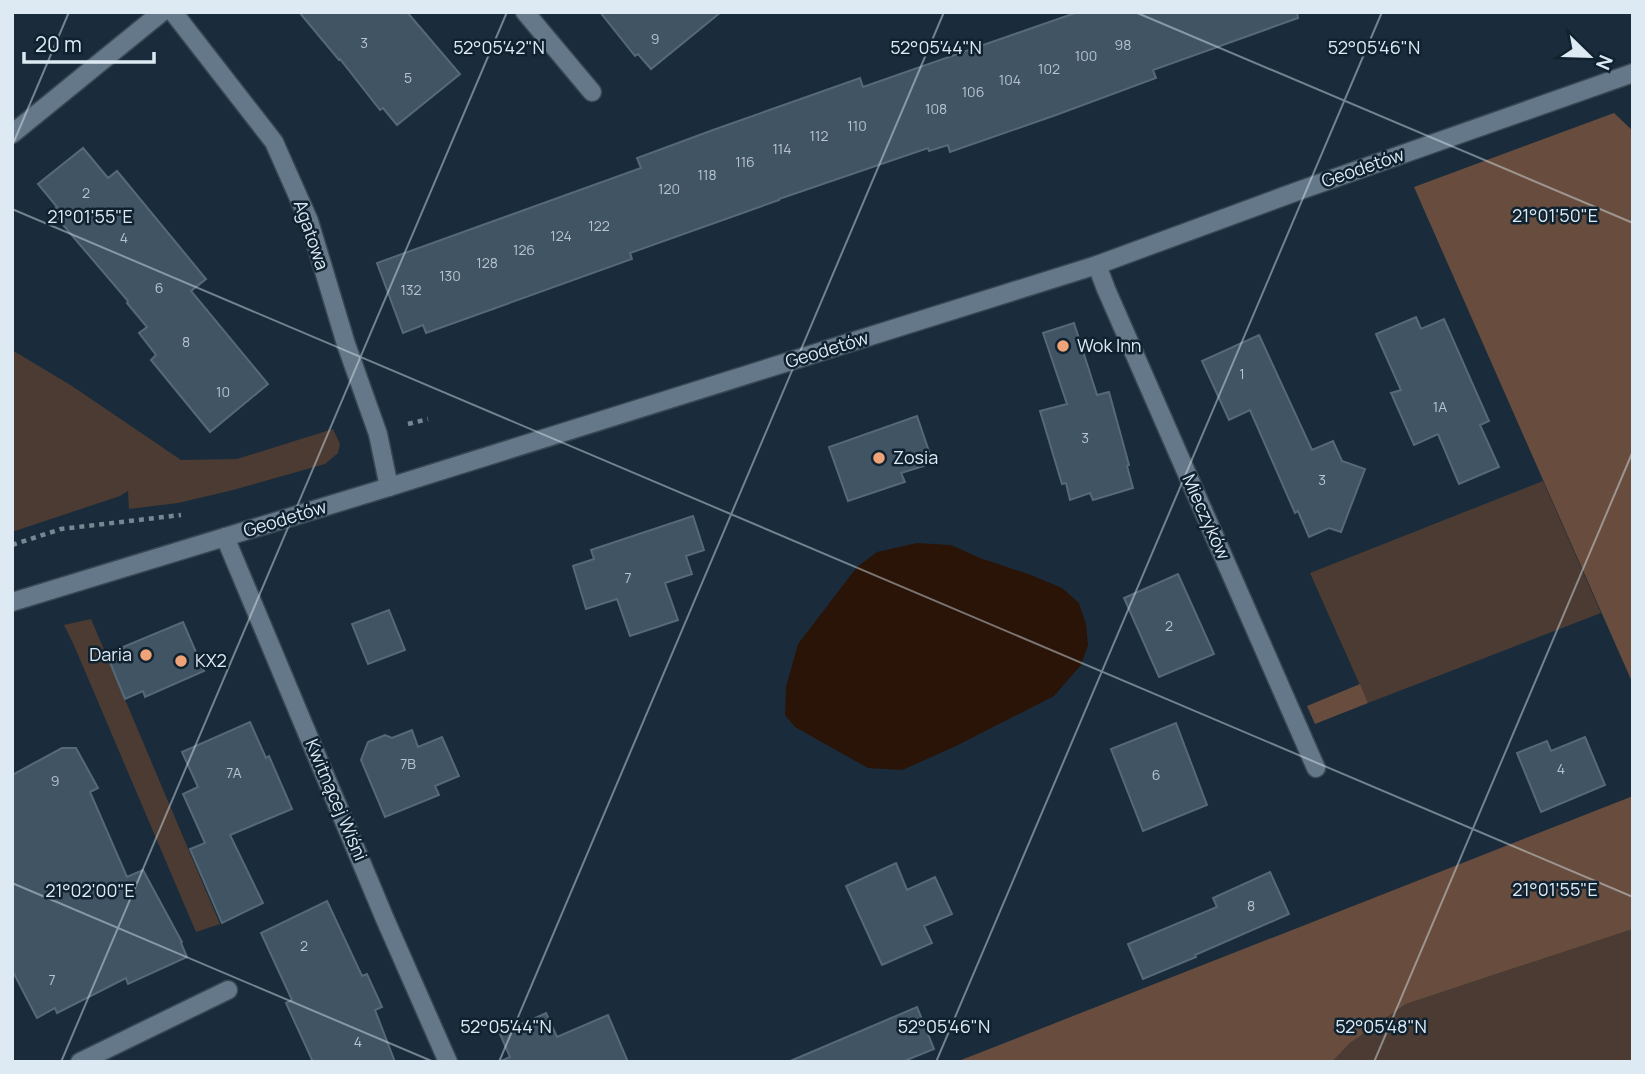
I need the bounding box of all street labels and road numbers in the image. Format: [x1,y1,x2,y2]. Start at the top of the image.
street label: Geodetów [1318,142,1407,192]
street label: Agatowa [289,197,335,273]
street label: Geodetów [782,325,872,373]
street label: Mieczyków [1177,470,1237,563]
street label: Geodetów [240,494,330,542]
street label: Kwitnącej Wiśni [300,735,373,864]

